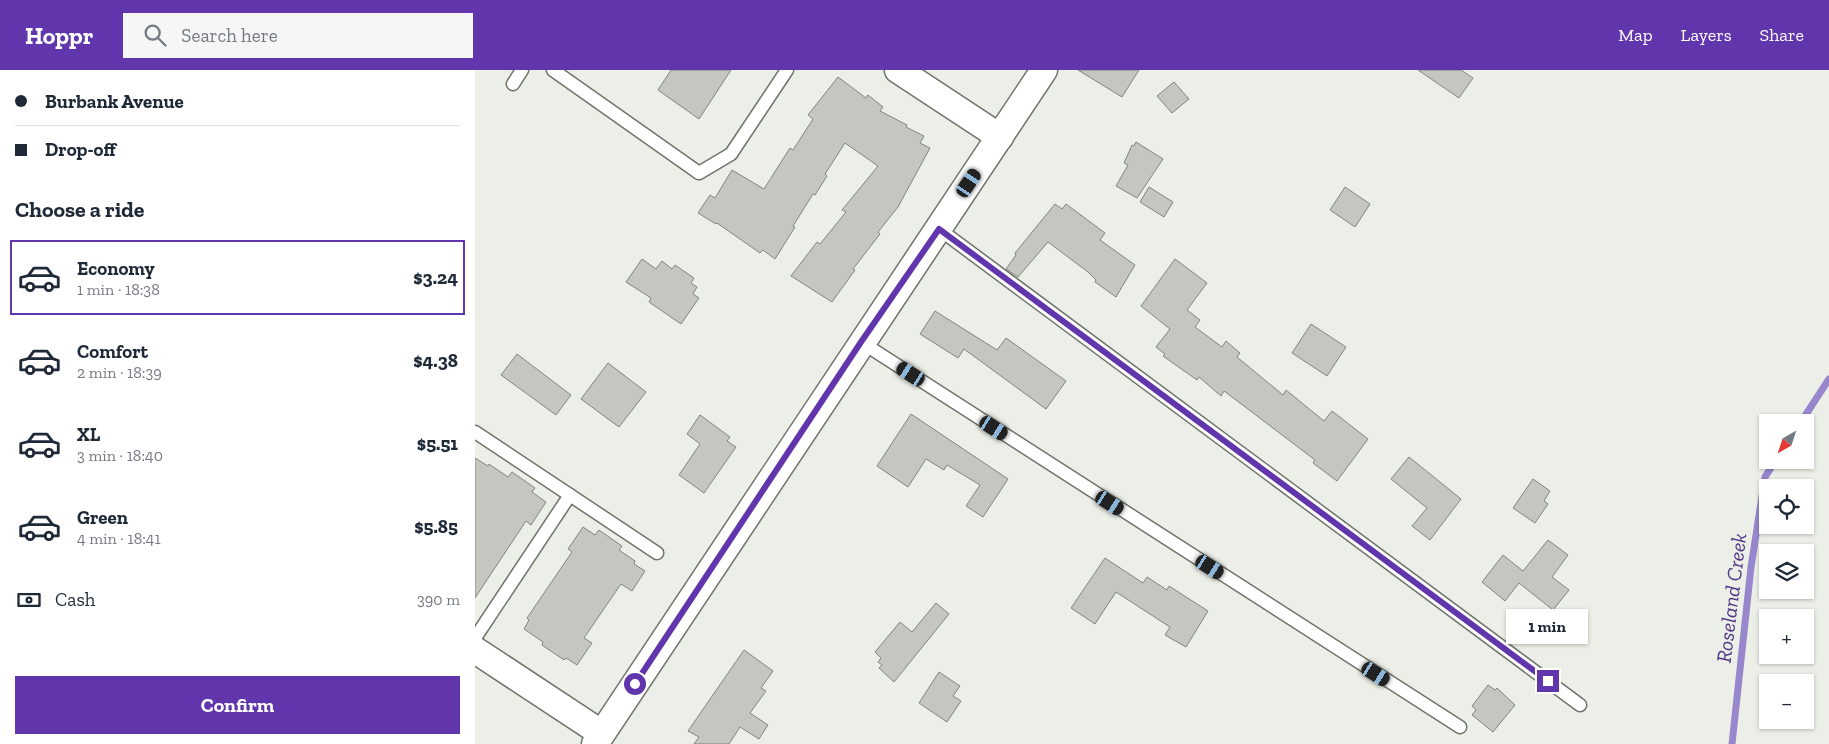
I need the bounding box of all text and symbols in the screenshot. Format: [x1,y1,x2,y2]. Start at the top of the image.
search box [123,13,473,58]
text: Hoppr [25,21,93,50]
icon: search [141,21,169,49]
text: Search here [181,24,278,47]
text: Map [1618,24,1653,46]
text: Layers [1681,24,1732,46]
text: Share [1760,24,1804,46]
text: Burbank Avenue [45,90,184,113]
text: Drop-off [45,138,116,161]
car [954,166,983,200]
text: Choose a ride [15,196,145,223]
icon: car [17,255,62,300]
text: Economy [77,257,155,280]
text: $3.24 [413,266,458,289]
text: 1 min · 18:38 [77,280,160,299]
icon: car [17,338,62,383]
text: Comfort [77,340,148,363]
text: $4.38 [413,349,458,372]
car [894,360,927,388]
text: 2 min · 18:39 [77,363,162,382]
car [977,414,1010,442]
north arrow [1759,414,1814,469]
map controls [1759,414,1814,729]
icon: car [17,421,62,466]
text: XL [77,423,100,446]
text: $5.51 [417,432,458,455]
text: 3 min · 18:40 [77,446,163,465]
button: locate [1759,479,1814,534]
car [1093,489,1126,517]
icon: car [17,504,62,549]
text: Green [77,506,128,529]
text: $5.85 [414,515,458,538]
text: 4 min · 18:41 [77,529,161,548]
water label: Roseland Creek [1711,532,1751,664]
button: layers [1759,544,1814,599]
car [1193,553,1226,581]
icon: cash [15,586,43,614]
text: Cash [55,588,95,611]
text: 390 m [417,590,460,609]
callout: 1 min [1507,608,1589,644]
button: + [1759,609,1814,664]
text: 1 min [1528,617,1566,636]
car [1359,660,1392,688]
route end [1537,670,1559,692]
route start [624,673,646,695]
button: − [1759,674,1814,729]
button: Confirm [15,676,460,734]

